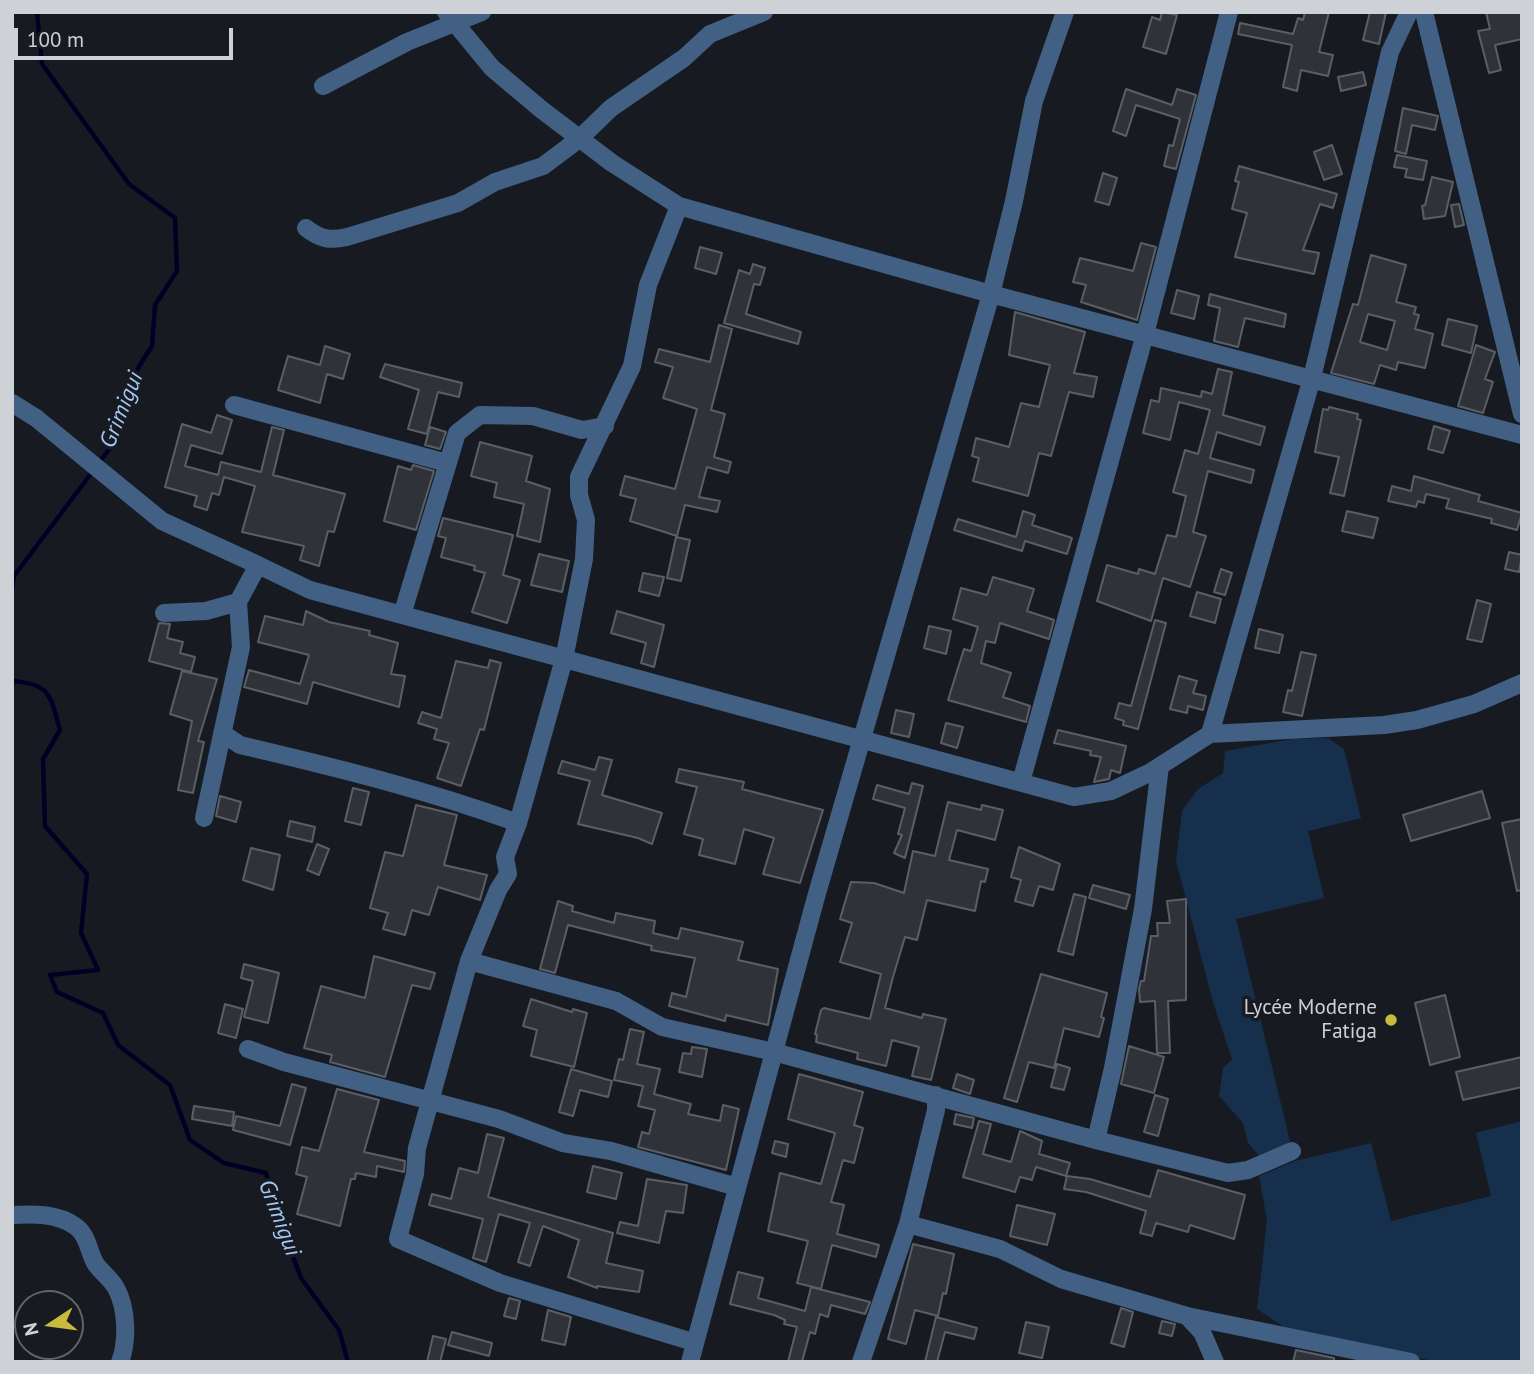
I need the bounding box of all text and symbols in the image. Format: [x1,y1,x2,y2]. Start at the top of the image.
scale bar [18,14,236,58]
text: 100 m [27,26,84,53]
water label: Grimigui [94,368,150,452]
place label: Lycée Moderne Fatiga [1244,995,1377,1045]
marker: Lycée Moderne Fatiga [1383,1012,1399,1028]
water label: Grimigui [252,1176,306,1260]
north arrow [14,1290,84,1360]
text: N [17,1321,44,1338]

